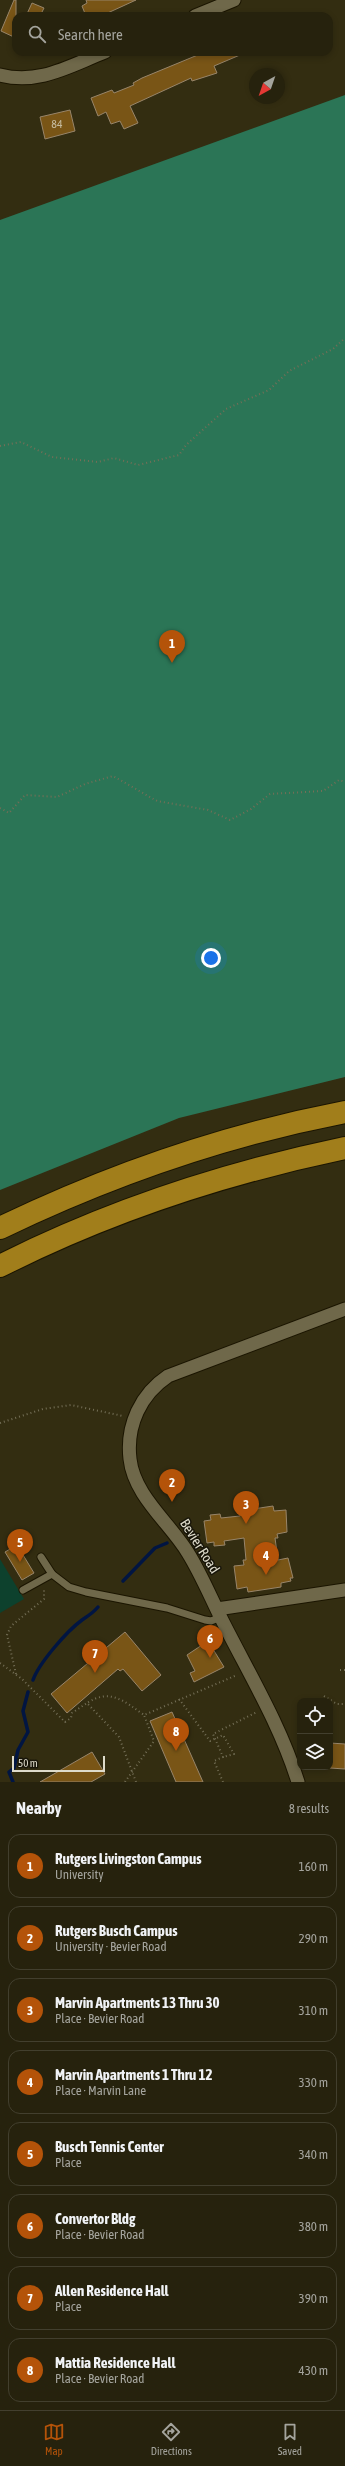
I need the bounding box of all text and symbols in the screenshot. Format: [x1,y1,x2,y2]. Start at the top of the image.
search box [12,12,333,56]
icon: search [26,23,48,45]
text: Search here [58,26,123,43]
north arrow [249,68,285,104]
house number: 84 [51,117,63,131]
pin: 1 [159,630,185,663]
your location [201,948,221,968]
pin: 2 [159,1469,185,1502]
pin: 3 [233,1491,259,1524]
street label: Bevier Road [177,1516,223,1576]
pin: 5 [7,1529,33,1562]
pin: 4 [253,1542,279,1575]
pin: 6 [197,1625,223,1658]
pin: 7 [82,1640,108,1673]
map controls [297,1698,333,1770]
button: locate [297,1698,333,1734]
pin: 8 [163,1718,189,1751]
button: layers [297,1734,333,1770]
scale bar [12,1754,105,1773]
text: 50 m [18,1757,38,1769]
text: Nearby [16,1798,62,1818]
text: 8 results [289,1801,329,1816]
text: Rutgers Livingston Campus [55,1850,201,1867]
text: 1 [27,1859,33,1874]
text: 160 m [299,1859,328,1874]
text: University [55,1867,104,1882]
text: Rutgers Busch Campus [55,1922,178,1939]
text: 2 [27,1931,33,1946]
text: 290 m [299,1931,328,1946]
text: University · Bevier Road [55,1939,167,1954]
text: Marvin Apartments 13 Thru 30 [55,1994,220,2011]
text: 3 [27,2003,33,2018]
text: 310 m [299,2003,328,2018]
text: Place · Bevier Road [55,2011,145,2026]
text: Marvin Apartments 1 Thru 12 [55,2066,213,2083]
text: 4 [27,2075,33,2090]
text: 330 m [299,2075,328,2090]
text: Place · Marvin Lane [55,2083,146,2098]
text: Busch Tennis Center [55,2138,164,2155]
text: 5 [27,2147,33,2162]
text: 340 m [299,2147,328,2162]
text: Place [55,2155,82,2170]
text: Convertor Bldg [55,2210,135,2227]
text: 6 [27,2219,33,2234]
text: 380 m [299,2219,328,2234]
text: Place · Bevier Road [55,2227,145,2242]
text: Allen Residence Hall [55,2282,169,2299]
text: 7 [27,2291,33,2306]
text: 390 m [299,2291,328,2306]
text: Place [55,2299,82,2314]
text: Mattia Residence Hall [55,2354,175,2371]
text: 8 [27,2363,33,2378]
text: 430 m [299,2363,328,2378]
text: Place · Bevier Road [55,2371,145,2386]
tab: Map [43,2421,65,2457]
tab: Directions [151,2421,192,2457]
tab: Saved [278,2421,302,2457]

